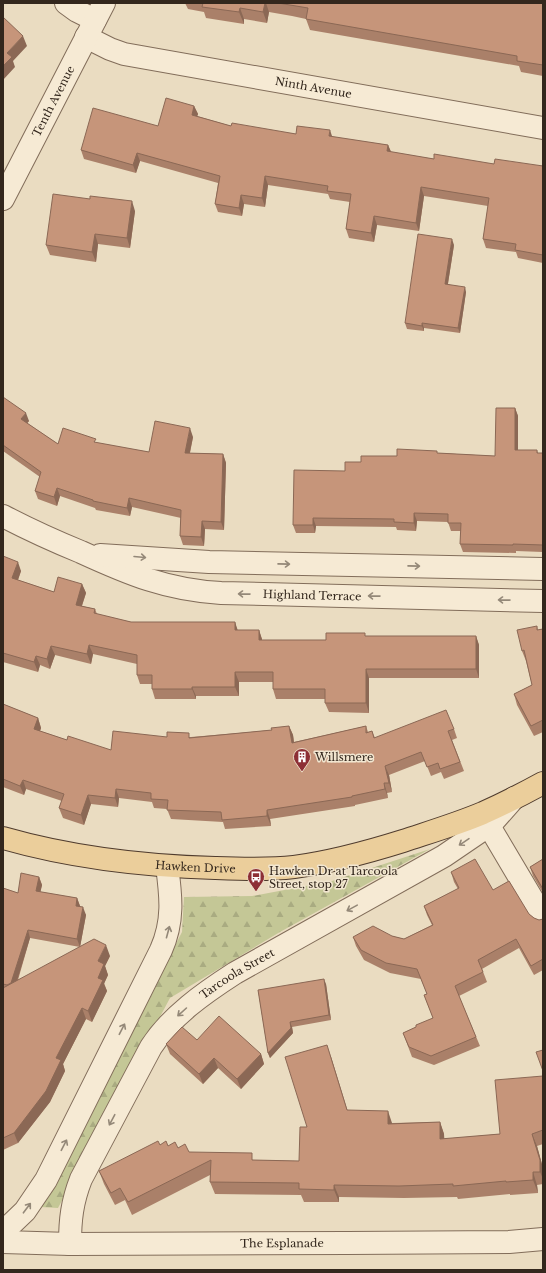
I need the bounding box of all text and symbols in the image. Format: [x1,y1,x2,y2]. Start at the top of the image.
street label: Tenth Avenue [29,63,77,139]
street label: Ninth Avenue [274,74,353,101]
one-way arrow [133,554,146,561]
one-way arrow [277,560,290,568]
one-way arrow [407,563,420,570]
street label: Highland Terrace [263,587,362,603]
one-way arrow [238,590,251,598]
one-way arrow [368,593,381,600]
one-way arrow [498,596,511,603]
building icon: Willsmere [292,747,312,772]
place label: Willsmere [314,750,373,764]
one-way arrow [458,839,470,847]
street label: Hawken Drive [155,858,236,876]
place label: Hawken Dr at Tarcoola Street, stop 27 [269,864,398,891]
bus stop icon: Hawken Dr at Tarcoola Street, stop 27 [246,867,266,892]
one-way arrow [346,904,358,912]
one-way arrow [165,926,172,939]
street label: Tarcoola Street [197,945,278,1002]
one-way arrow [177,1008,187,1017]
one-way arrow [119,1023,127,1035]
one-way arrow [108,1114,115,1126]
one-way arrow [61,1139,68,1151]
one-way arrow [23,1202,31,1213]
street label: The Esplanade [240,1236,324,1250]

